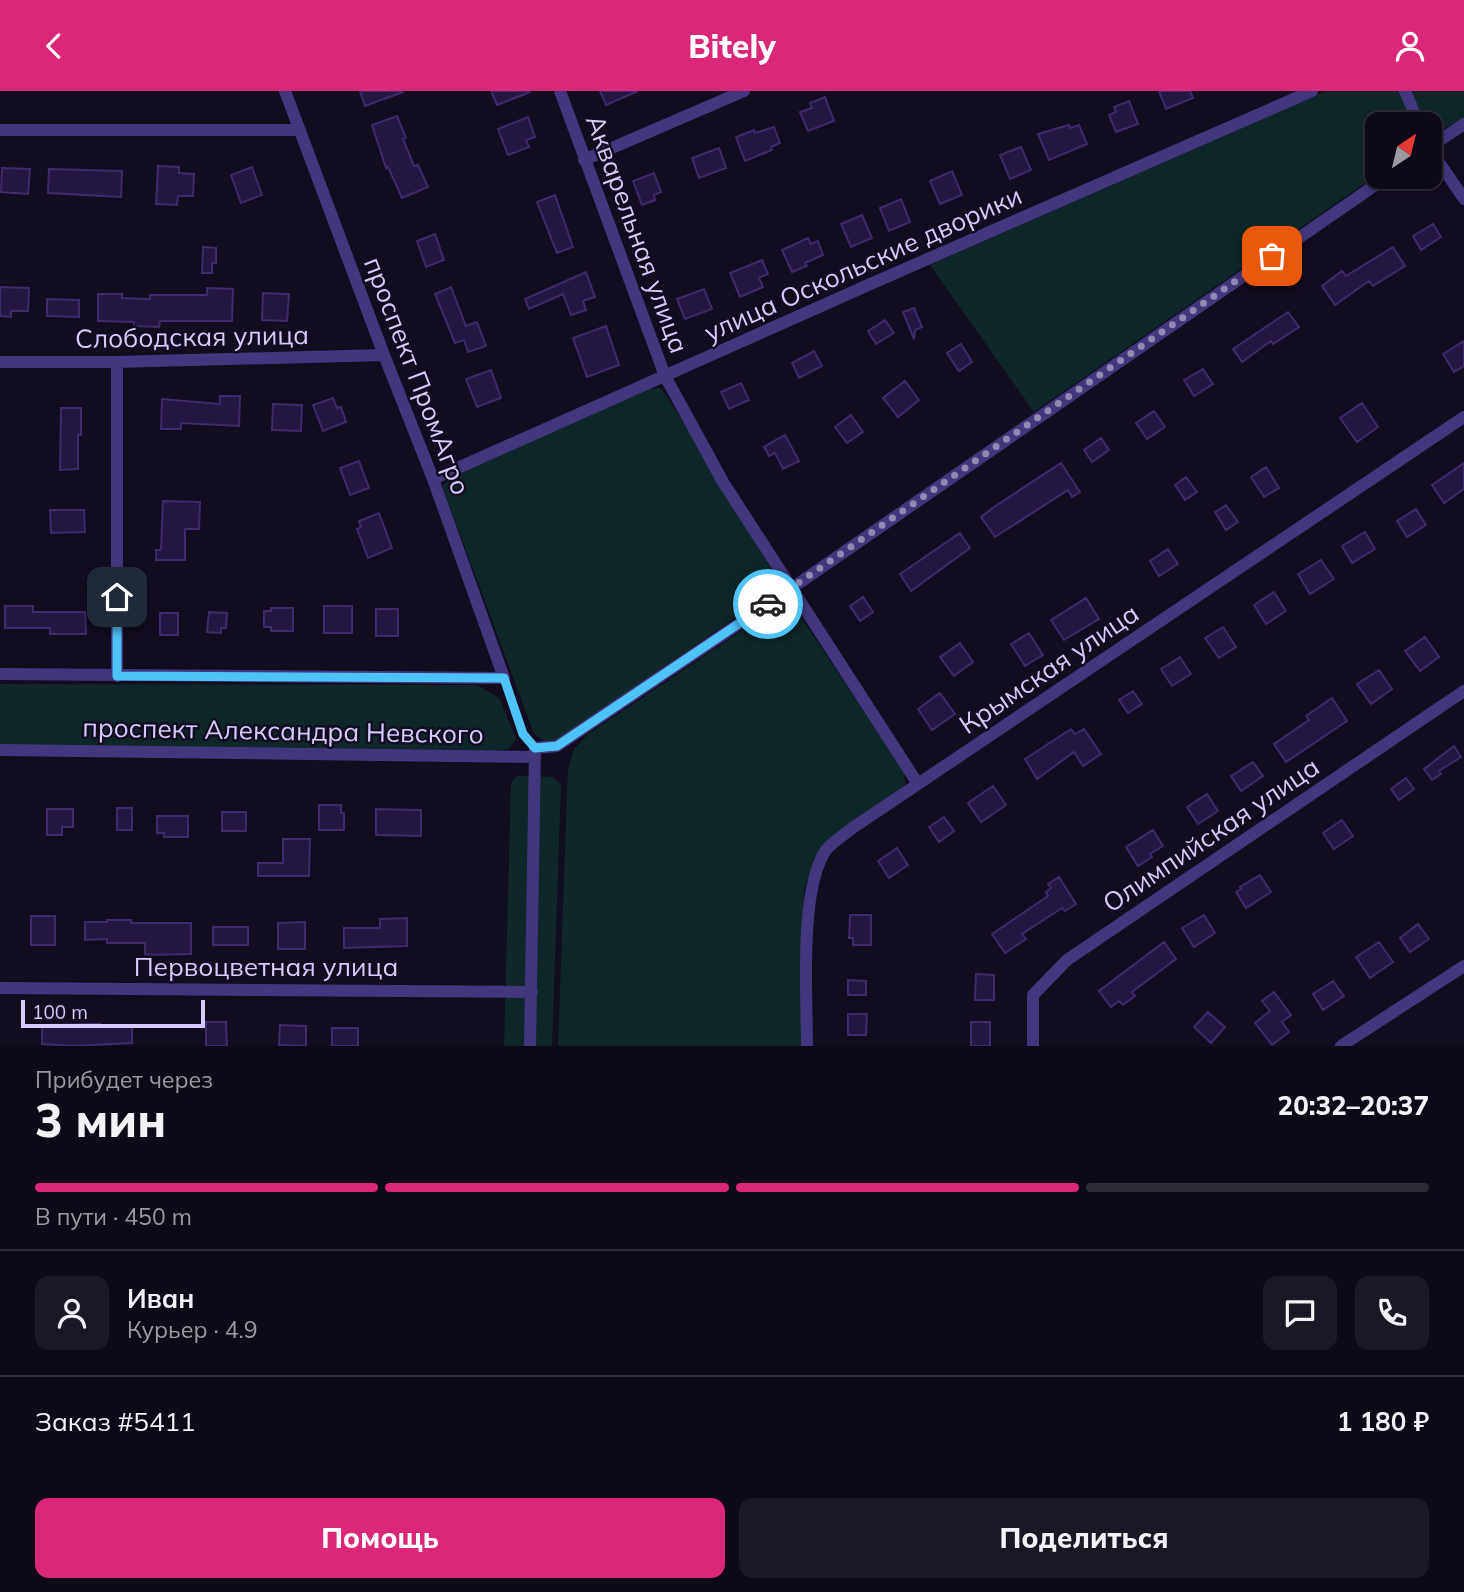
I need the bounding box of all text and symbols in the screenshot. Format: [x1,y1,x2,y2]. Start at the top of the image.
text: Bitely [688,26,776,66]
icon: back [35,27,73,65]
icon: person [1391,27,1429,65]
street label: Акварельная улица [579,110,696,358]
north arrow [1365,112,1442,189]
map controls [1365,112,1442,189]
street label: улица Оскольские дворики [699,178,1027,349]
pin [1242,226,1302,286]
icon: bag [1253,237,1291,275]
street label: проспект ПромАгро [357,252,478,499]
street label: Слободская улица [75,318,309,355]
pin [87,567,147,627]
courier [733,569,803,639]
icon: home [98,578,136,616]
icon: car [749,585,787,623]
street label: Крымская улица [953,596,1145,741]
street label: проспект Александра Невского [82,710,484,751]
street label: Олимпийская улица [1096,750,1325,919]
street label: Первоцветная улица [134,950,398,983]
scale bar [21,997,205,1029]
text: 100 m [32,1000,88,1024]
text: Прибудет через [35,1065,213,1094]
text: 20:32–20:37 [1278,1089,1429,1122]
text: 3 мин [35,1091,166,1149]
text: В пути · 450 m [35,1202,192,1231]
button: person [35,1276,109,1350]
button: chat [1263,1276,1337,1350]
button: phone [1355,1276,1429,1350]
text: Иван [127,1282,194,1315]
text: Курьер · 4.9 [127,1315,258,1344]
text: Заказ #5411 [35,1405,196,1438]
text: 1 180 ₽ [1337,1405,1429,1438]
button: Помощь [35,1498,725,1578]
button: Поделиться [739,1498,1429,1578]

